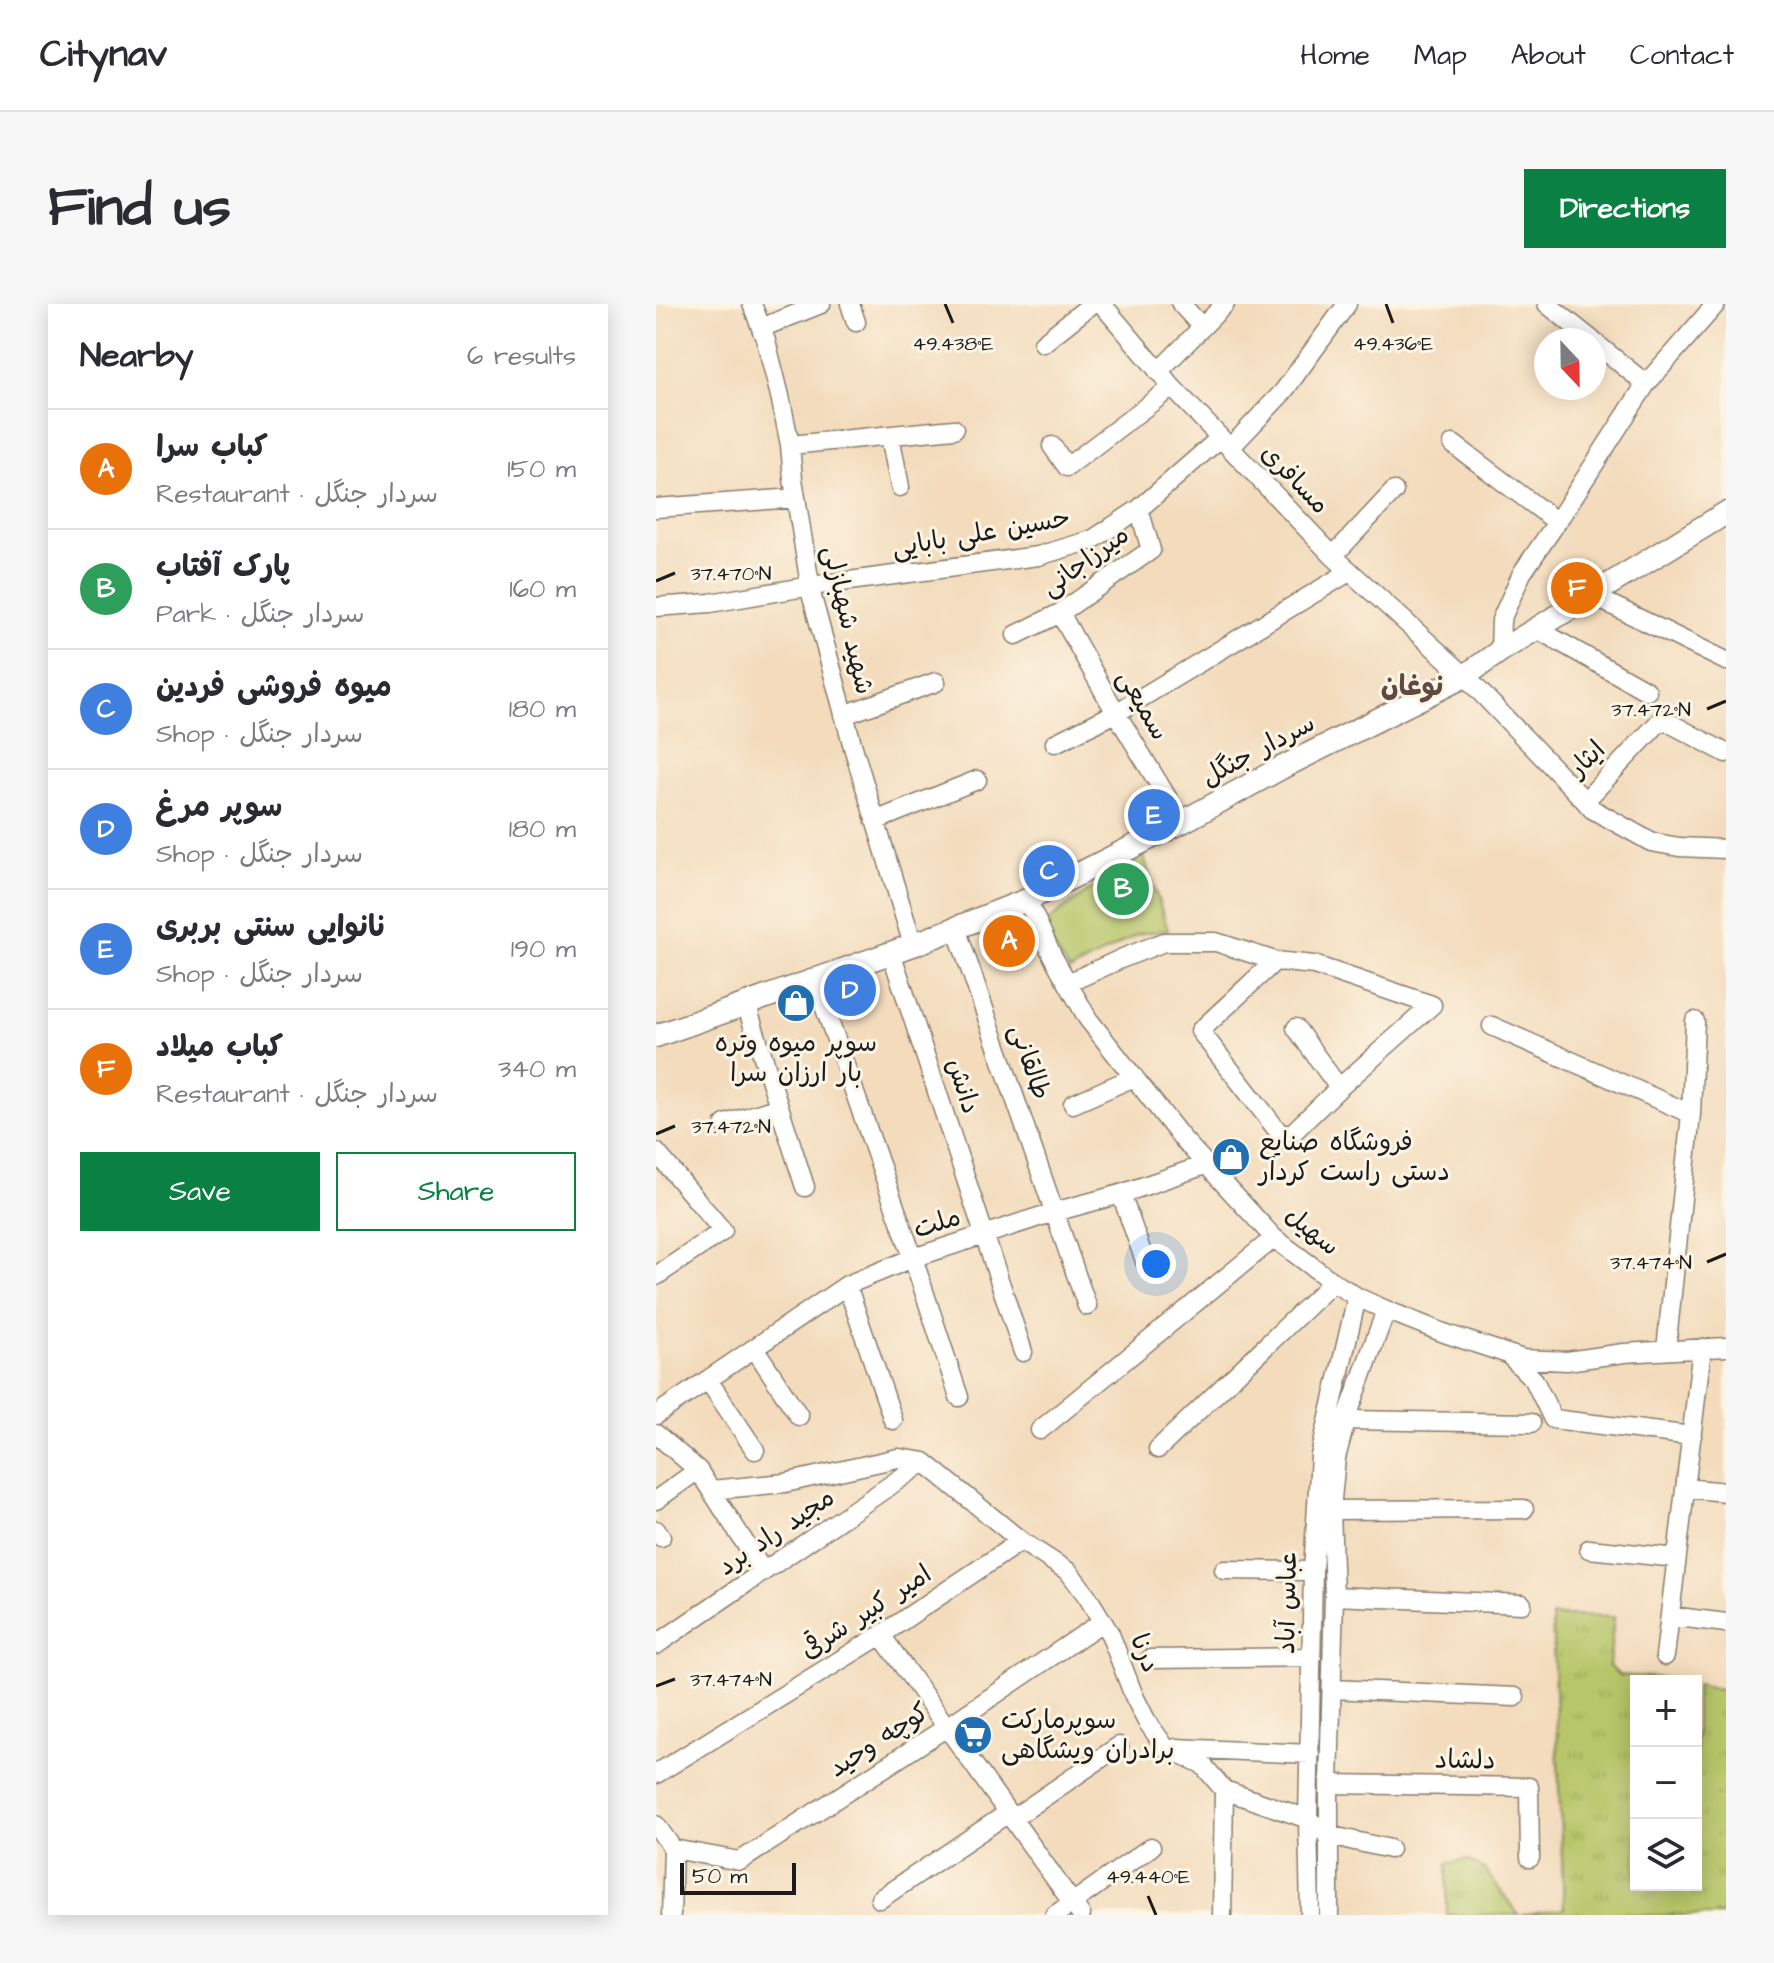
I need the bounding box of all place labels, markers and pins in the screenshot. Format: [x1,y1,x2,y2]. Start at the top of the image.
pin: F [1551,558,1603,618]
pin: E [1128,785,1180,845]
pin: C [1023,841,1075,901]
pin: B [1097,859,1149,919]
pin: A [983,911,1035,971]
pin: D [824,960,876,1020]
shop icon: سوپر میوه وتره بار ارزان سرا [775,982,817,1024]
place label: سوپر میوه وتره بار ارزان سرا [715,1025,877,1091]
place label: فروشگاه صنایع دستی راست کردار [1257,1124,1450,1190]
shop icon: فروشگاه صنایع دستی راست کردار [1210,1136,1252,1178]
place label: سوپرمارکت برادران ویشگاهی [1001,1702,1174,1768]
supermarket icon: سوپرمارکت برادران ویشگاهی [952,1714,994,1756]

